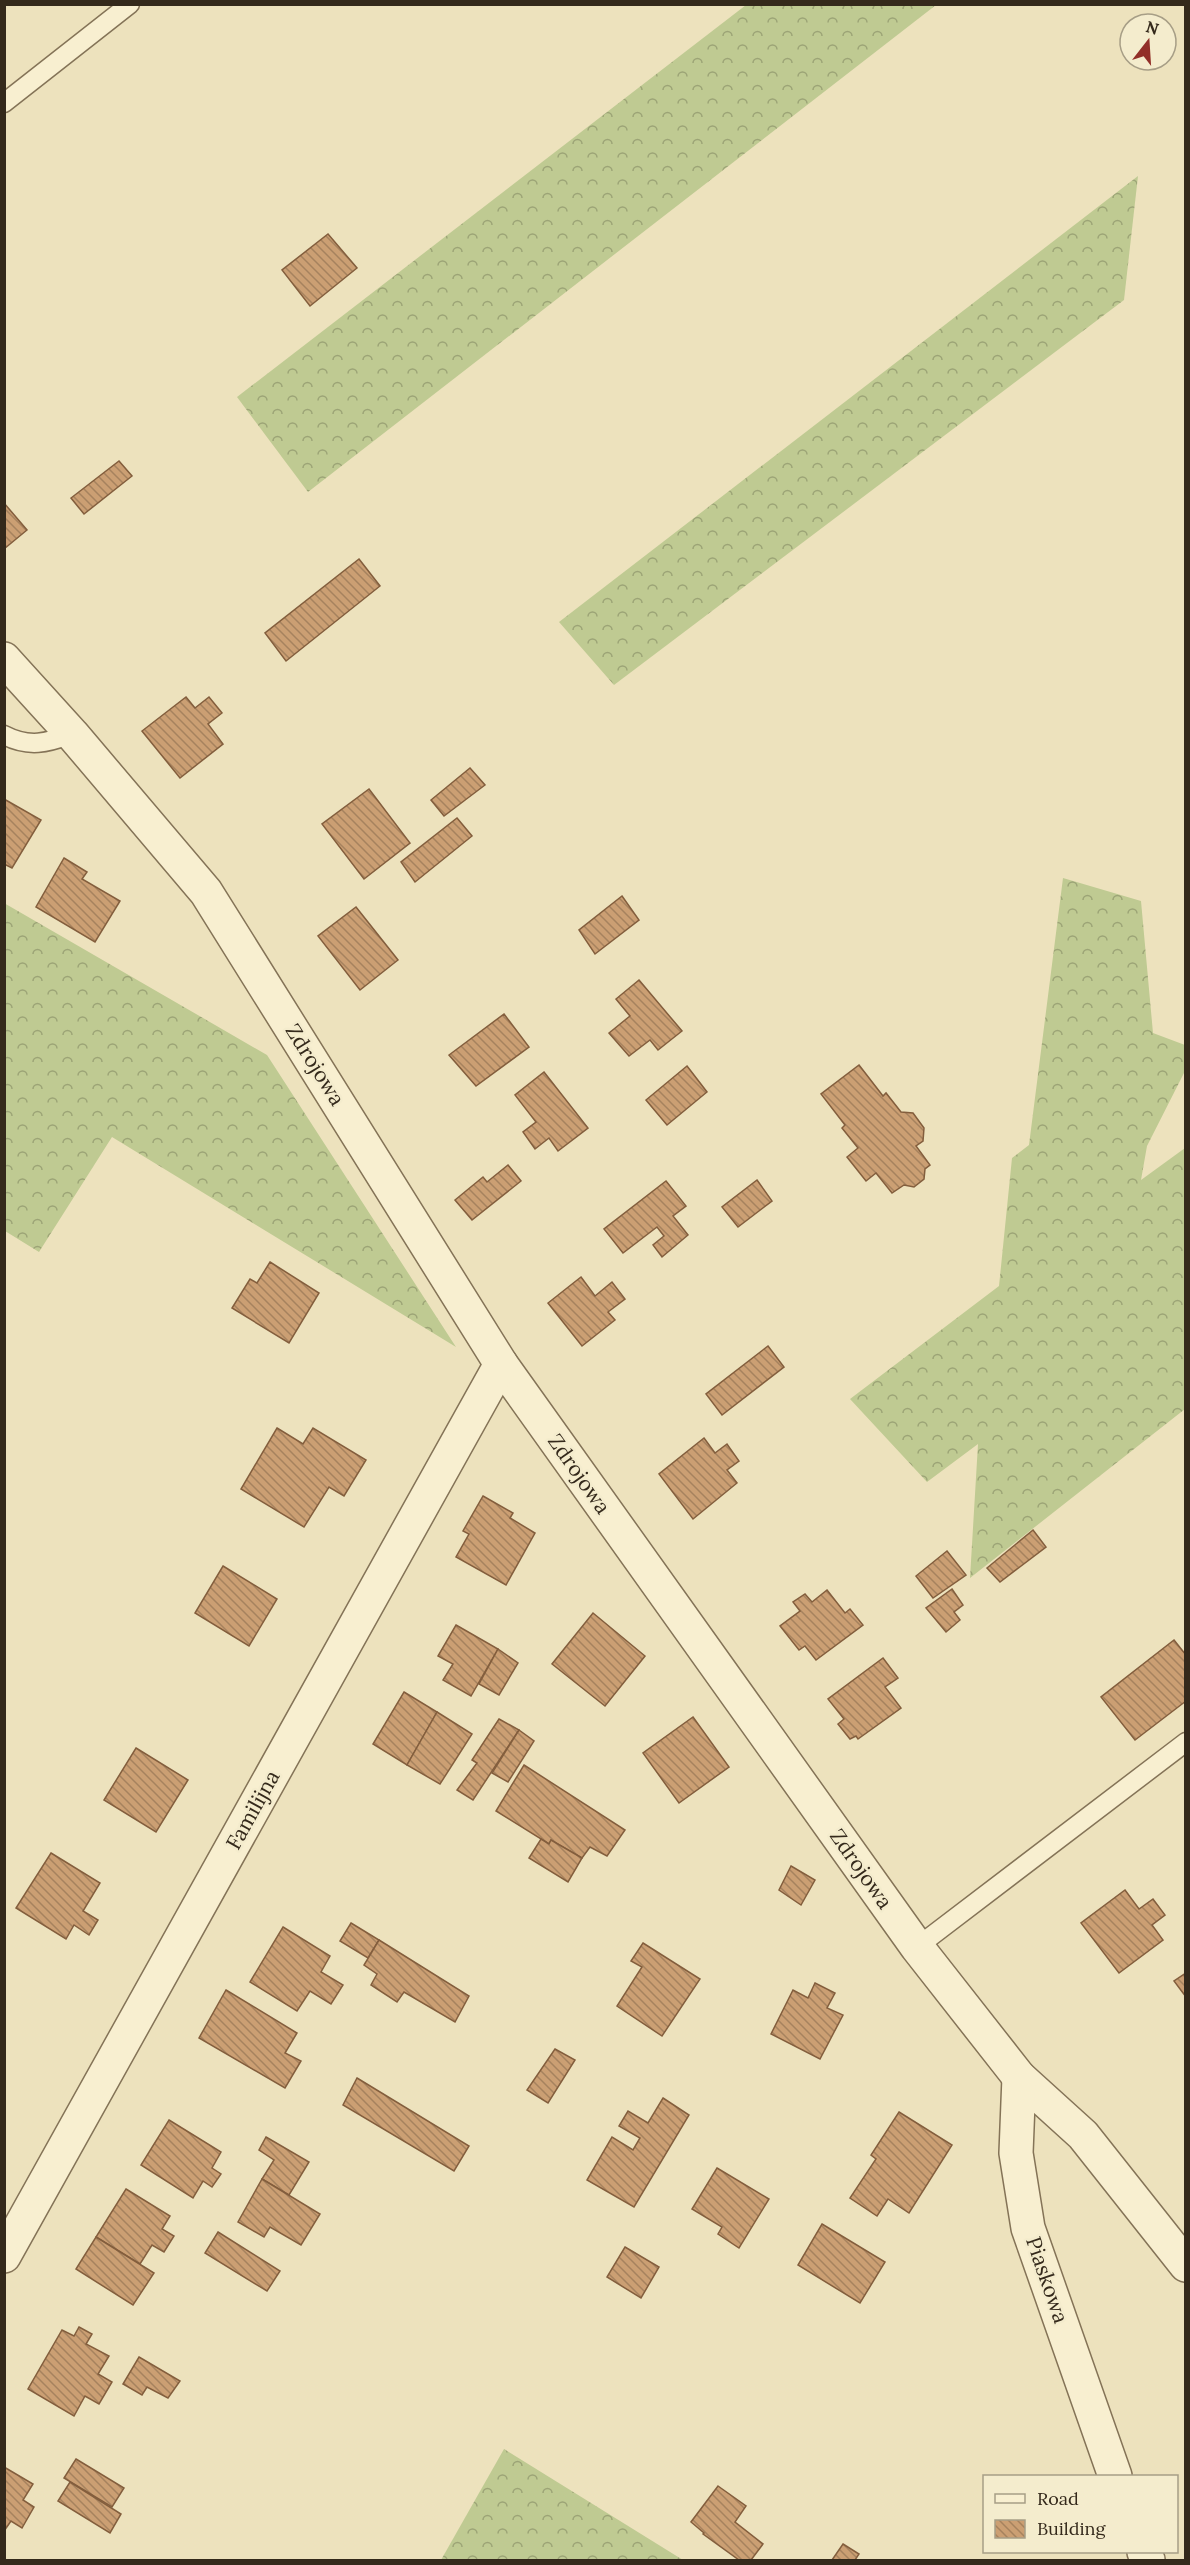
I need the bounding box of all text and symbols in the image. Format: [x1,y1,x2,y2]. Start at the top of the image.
north arrow [1118,12,1178,72]
text: N [1144,16,1161,39]
street label: Zdrojowa [280,1019,351,1111]
street label: Zdrojowa [542,1428,617,1519]
street label: Familijna [220,1765,286,1854]
street label: Zdrojowa [824,1823,899,1914]
street label: Piaskowa [1020,2233,1075,2327]
legend [983,2475,1178,2553]
text: Road [1037,2487,1079,2510]
text: Building [1037,2517,1107,2540]

